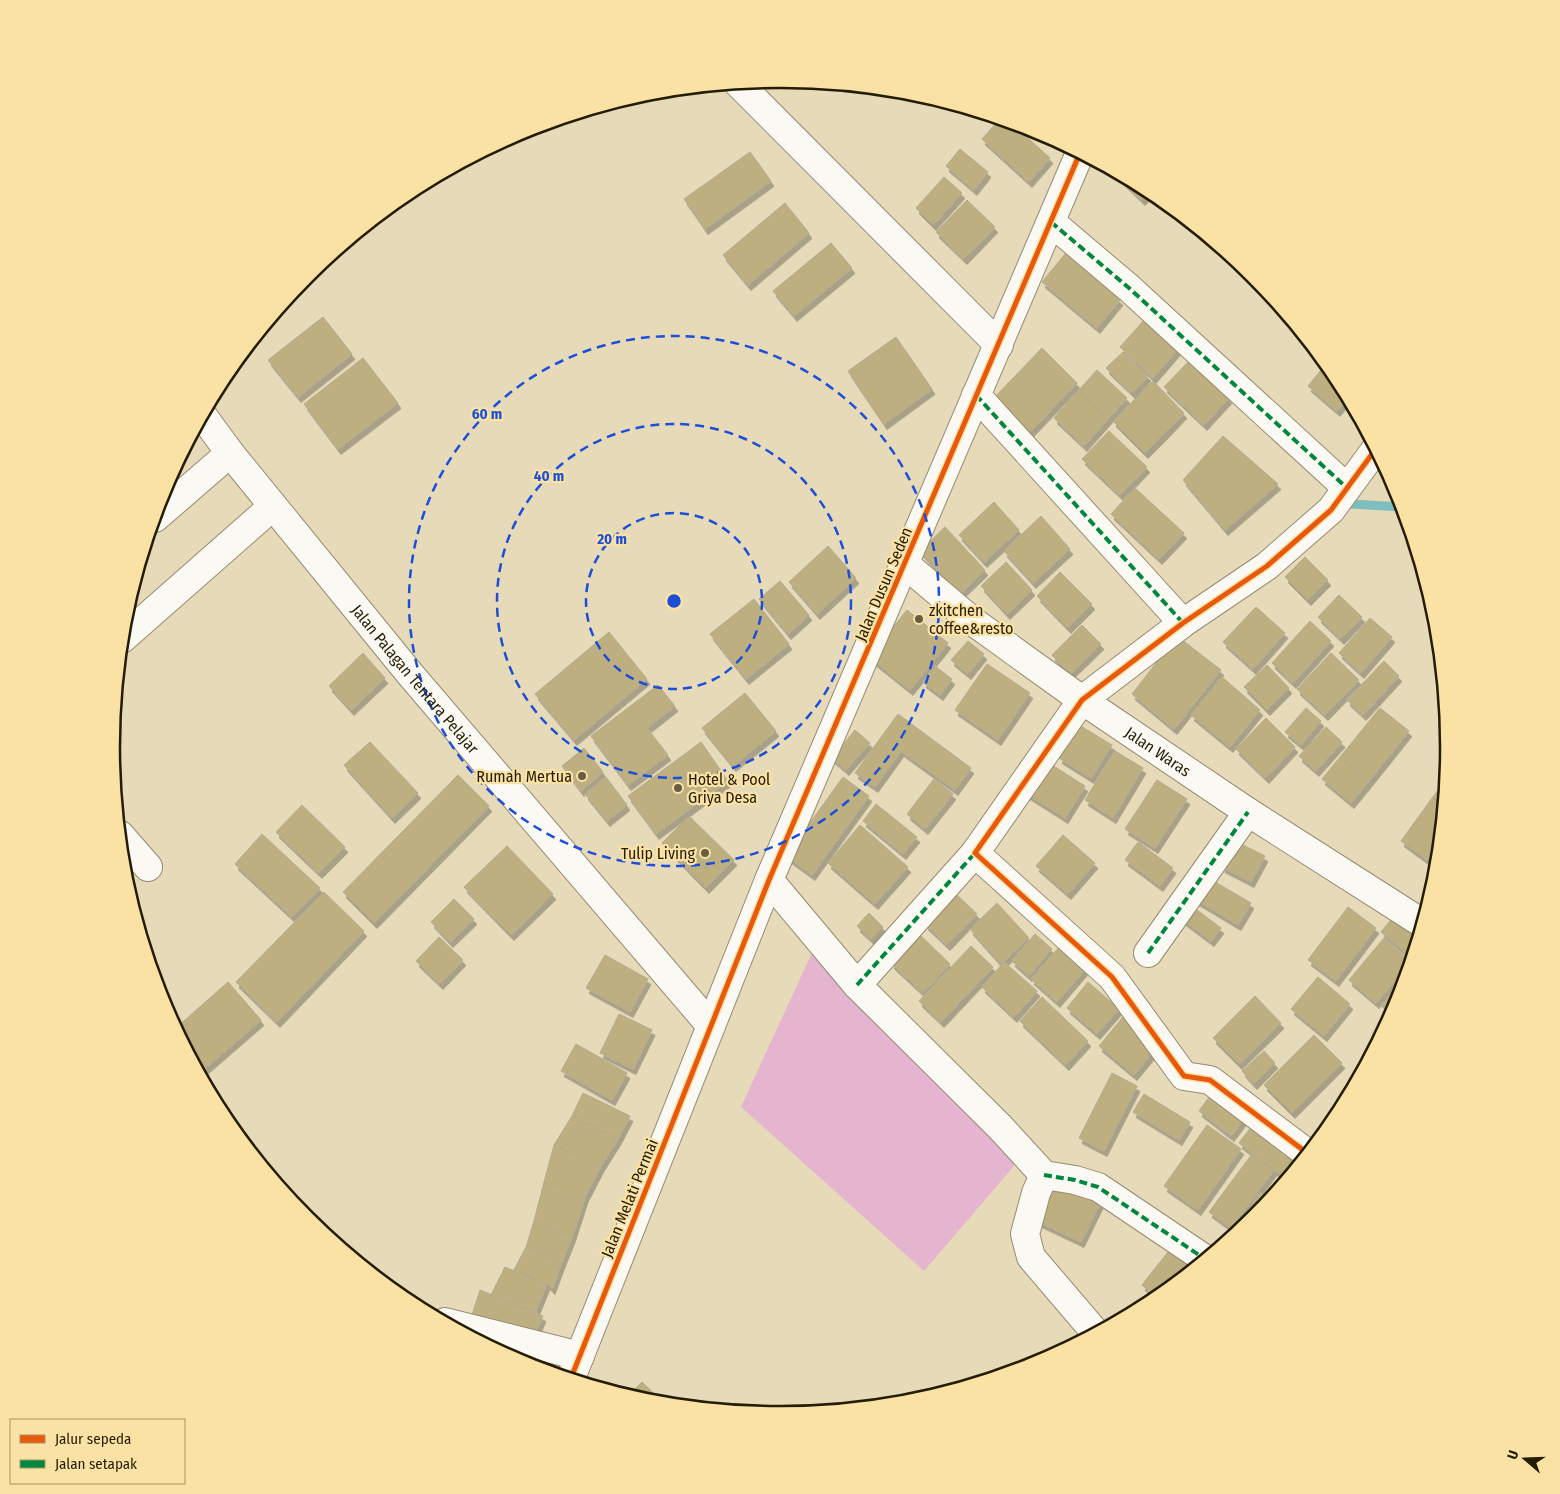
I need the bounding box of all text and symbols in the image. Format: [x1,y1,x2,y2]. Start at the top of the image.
text: 60 m [472,405,502,423]
text: 40 m [534,467,564,485]
street label: Jalan Dusun Seden [851,524,916,644]
text: 20 m [596,530,627,548]
centre of rings [665,592,683,610]
street label: Jalan Palagan Tentara Pelajar [347,601,483,758]
place label: zkitchen coffee&resto [929,601,1013,638]
marker: zkitchen coffee&resto [913,613,925,625]
street label: Jalan Waras [1121,723,1194,781]
place label: Rumah Mertua [476,767,572,786]
marker: Rumah Mertua [576,770,588,782]
place label: Hotel & Pool Griya Desa [688,770,770,807]
marker: Hotel & Pool Griya Desa [672,782,684,794]
place label: Tulip Living [621,844,695,863]
marker: Tulip Living [699,847,711,859]
street label: Jalan Melati Permai [597,1136,662,1260]
legend [10,1419,185,1484]
text: Jalur sepeda [55,1430,131,1448]
north arrow [1500,1434,1550,1484]
text: U [1504,1448,1523,1462]
text: Jalan setapak [55,1455,137,1473]

